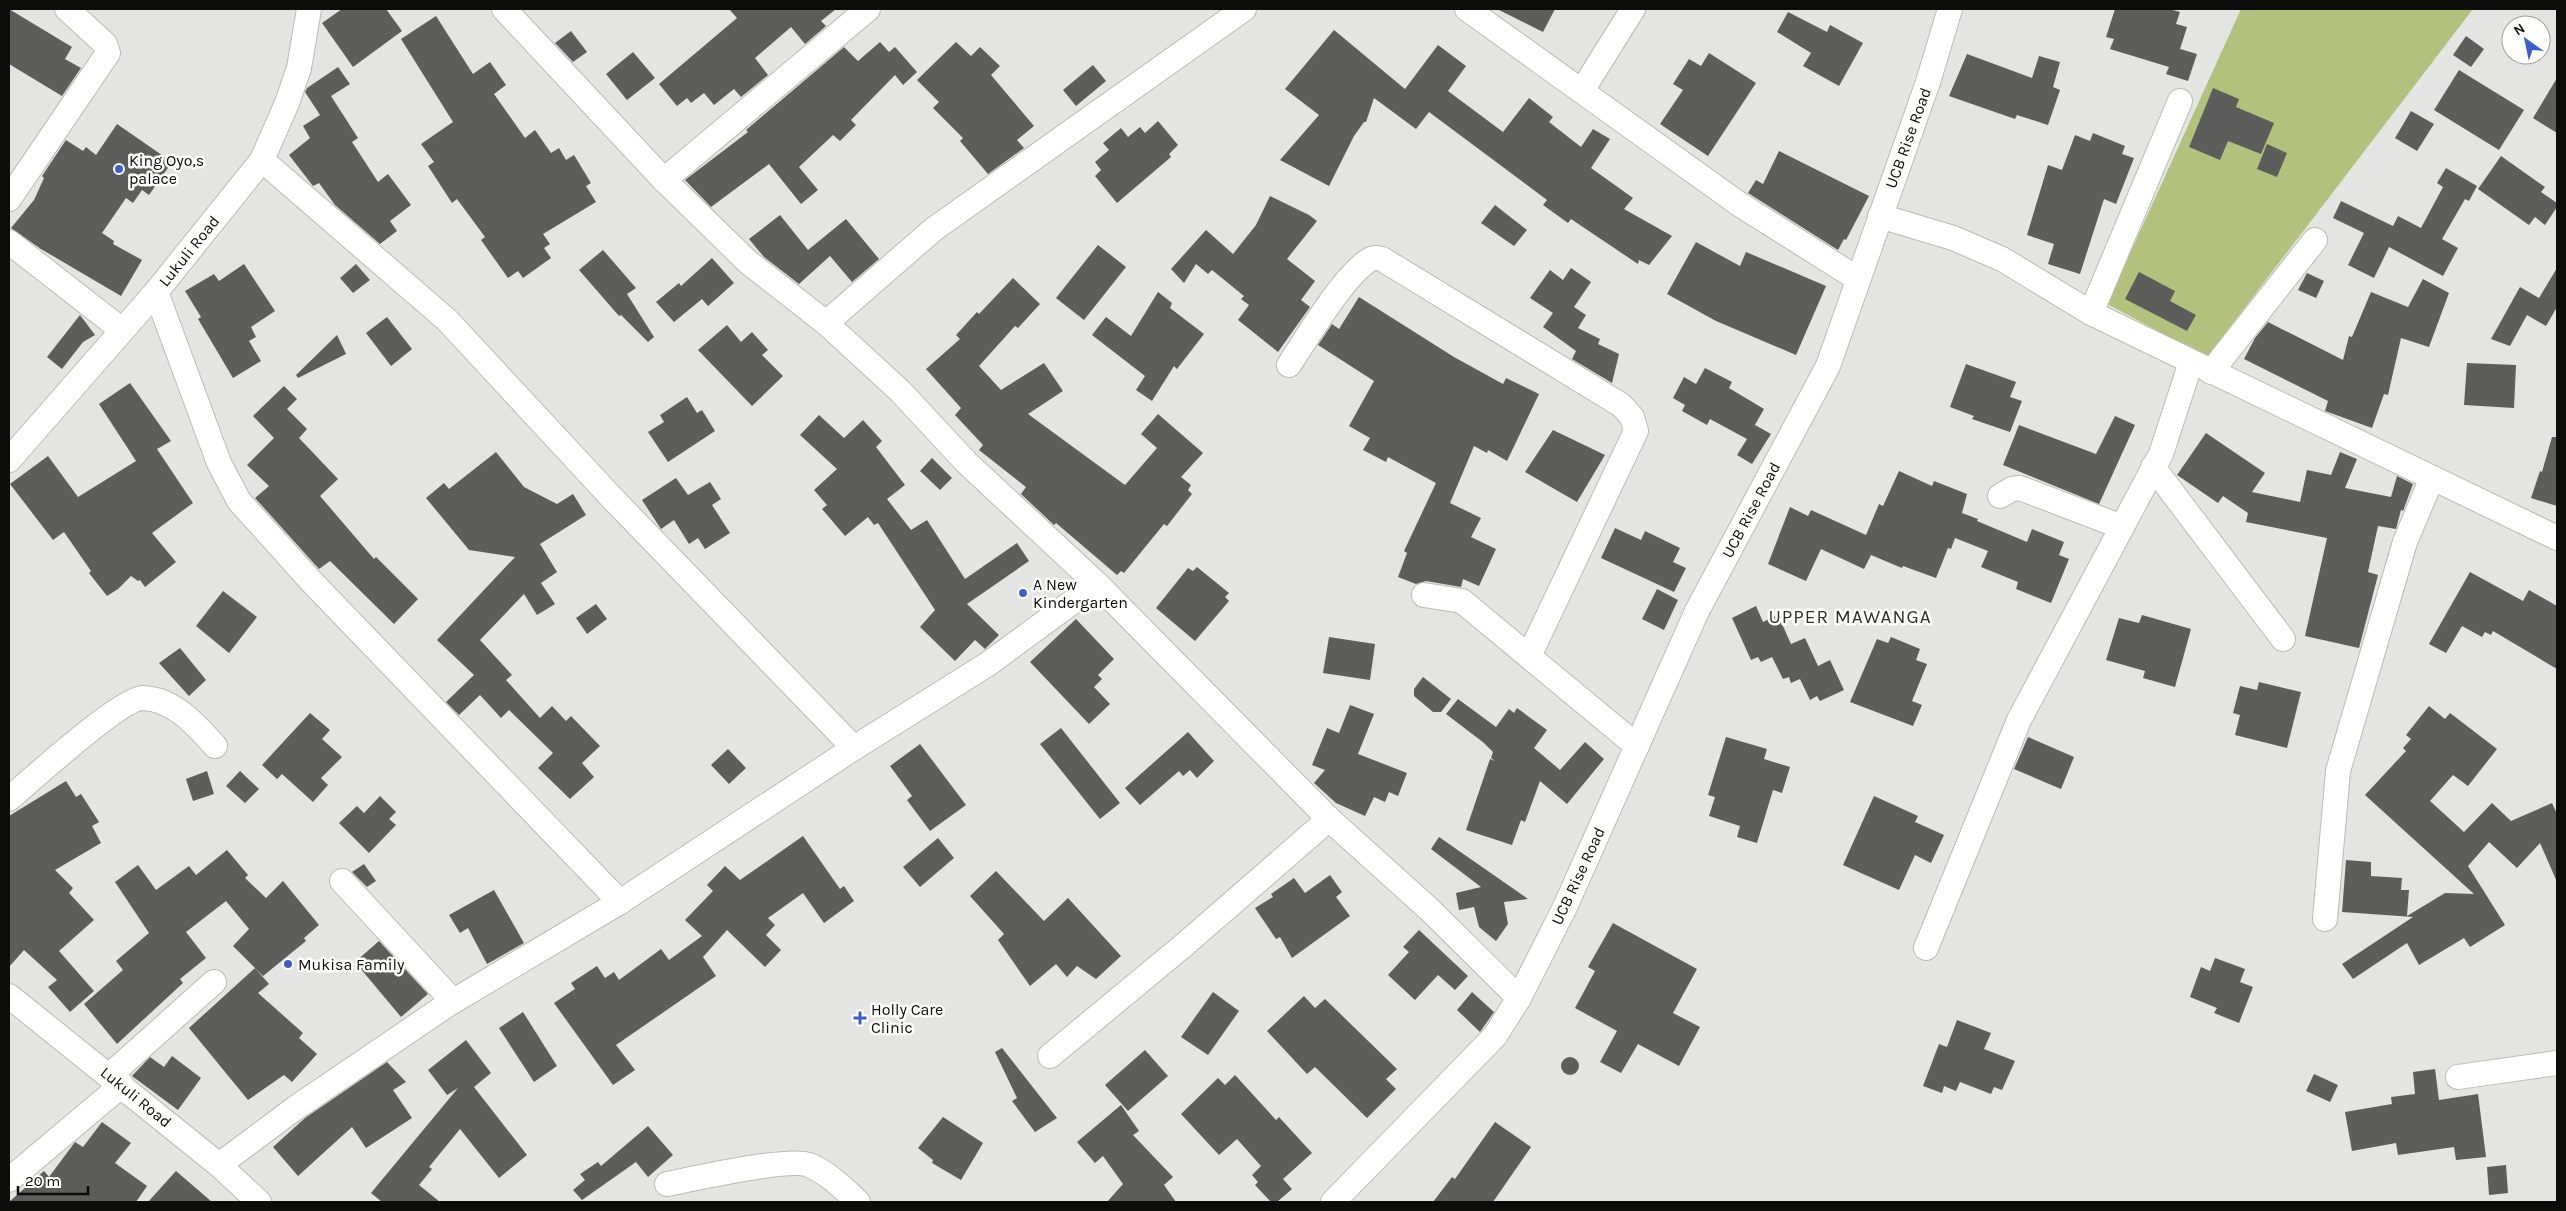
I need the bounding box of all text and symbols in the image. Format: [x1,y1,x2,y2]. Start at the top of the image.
north arrow [2501,15,2551,65]
text: N [2510,20,2528,39]
street label: UCB Rise Road [1881,85,1935,191]
place label: King Oyo,s palace [129,151,204,188]
marker: King Oyo,s palace [113,163,125,175]
street label: Lukuli Road [155,212,223,290]
street label: UCB Rise Road [1718,459,1784,561]
place label: A New Kindergarten [1033,575,1128,612]
marker: A New Kindergarten [1017,587,1029,599]
district label: UPPER MAWANGA [1768,606,1932,628]
street label: UCB Rise Road [1547,824,1609,928]
place label: Mukisa Family [298,955,405,974]
marker: Mukisa Family [282,958,294,970]
place label: Holly Care Clinic [871,1000,943,1037]
marker: Holly Care Clinic [853,1011,867,1025]
street label: Lukuli Road [97,1063,175,1131]
scale bar [18,1164,88,1196]
text: 20 m [25,1172,60,1190]

